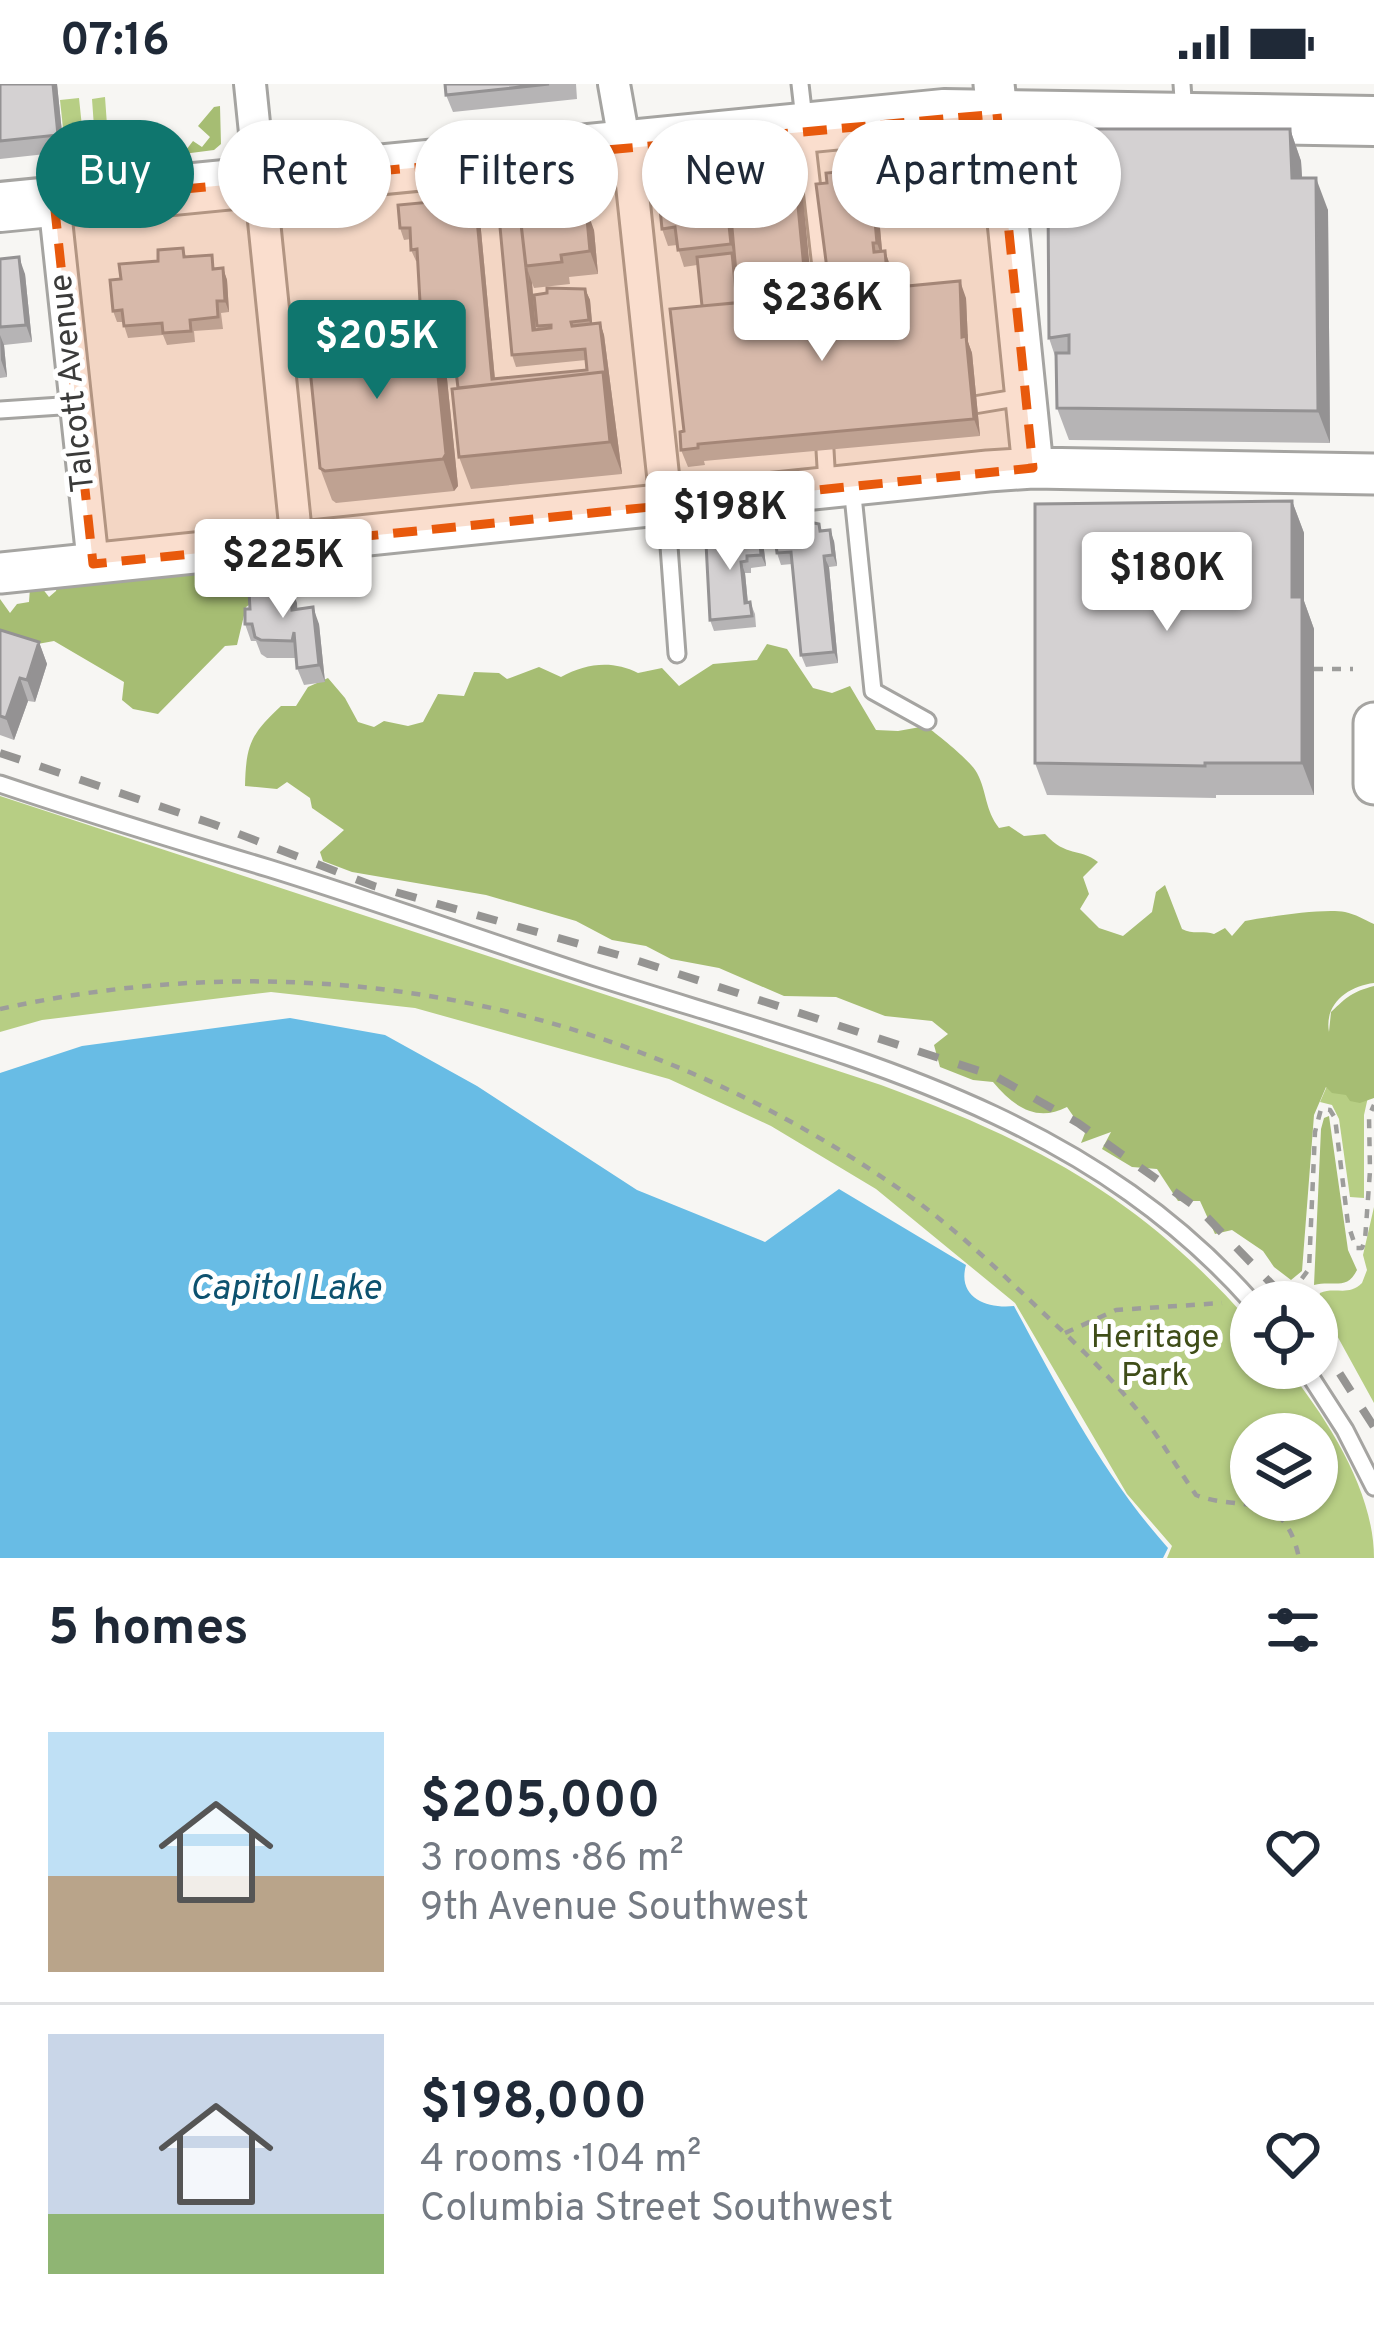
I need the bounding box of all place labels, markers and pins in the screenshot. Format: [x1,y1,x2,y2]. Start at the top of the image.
pin: $236K [738,262,906,364]
pin: $205K [293,300,461,402]
pin: $198K [646,471,814,573]
pin: $225K [199,519,367,621]
pin: $180K [1083,532,1251,634]

